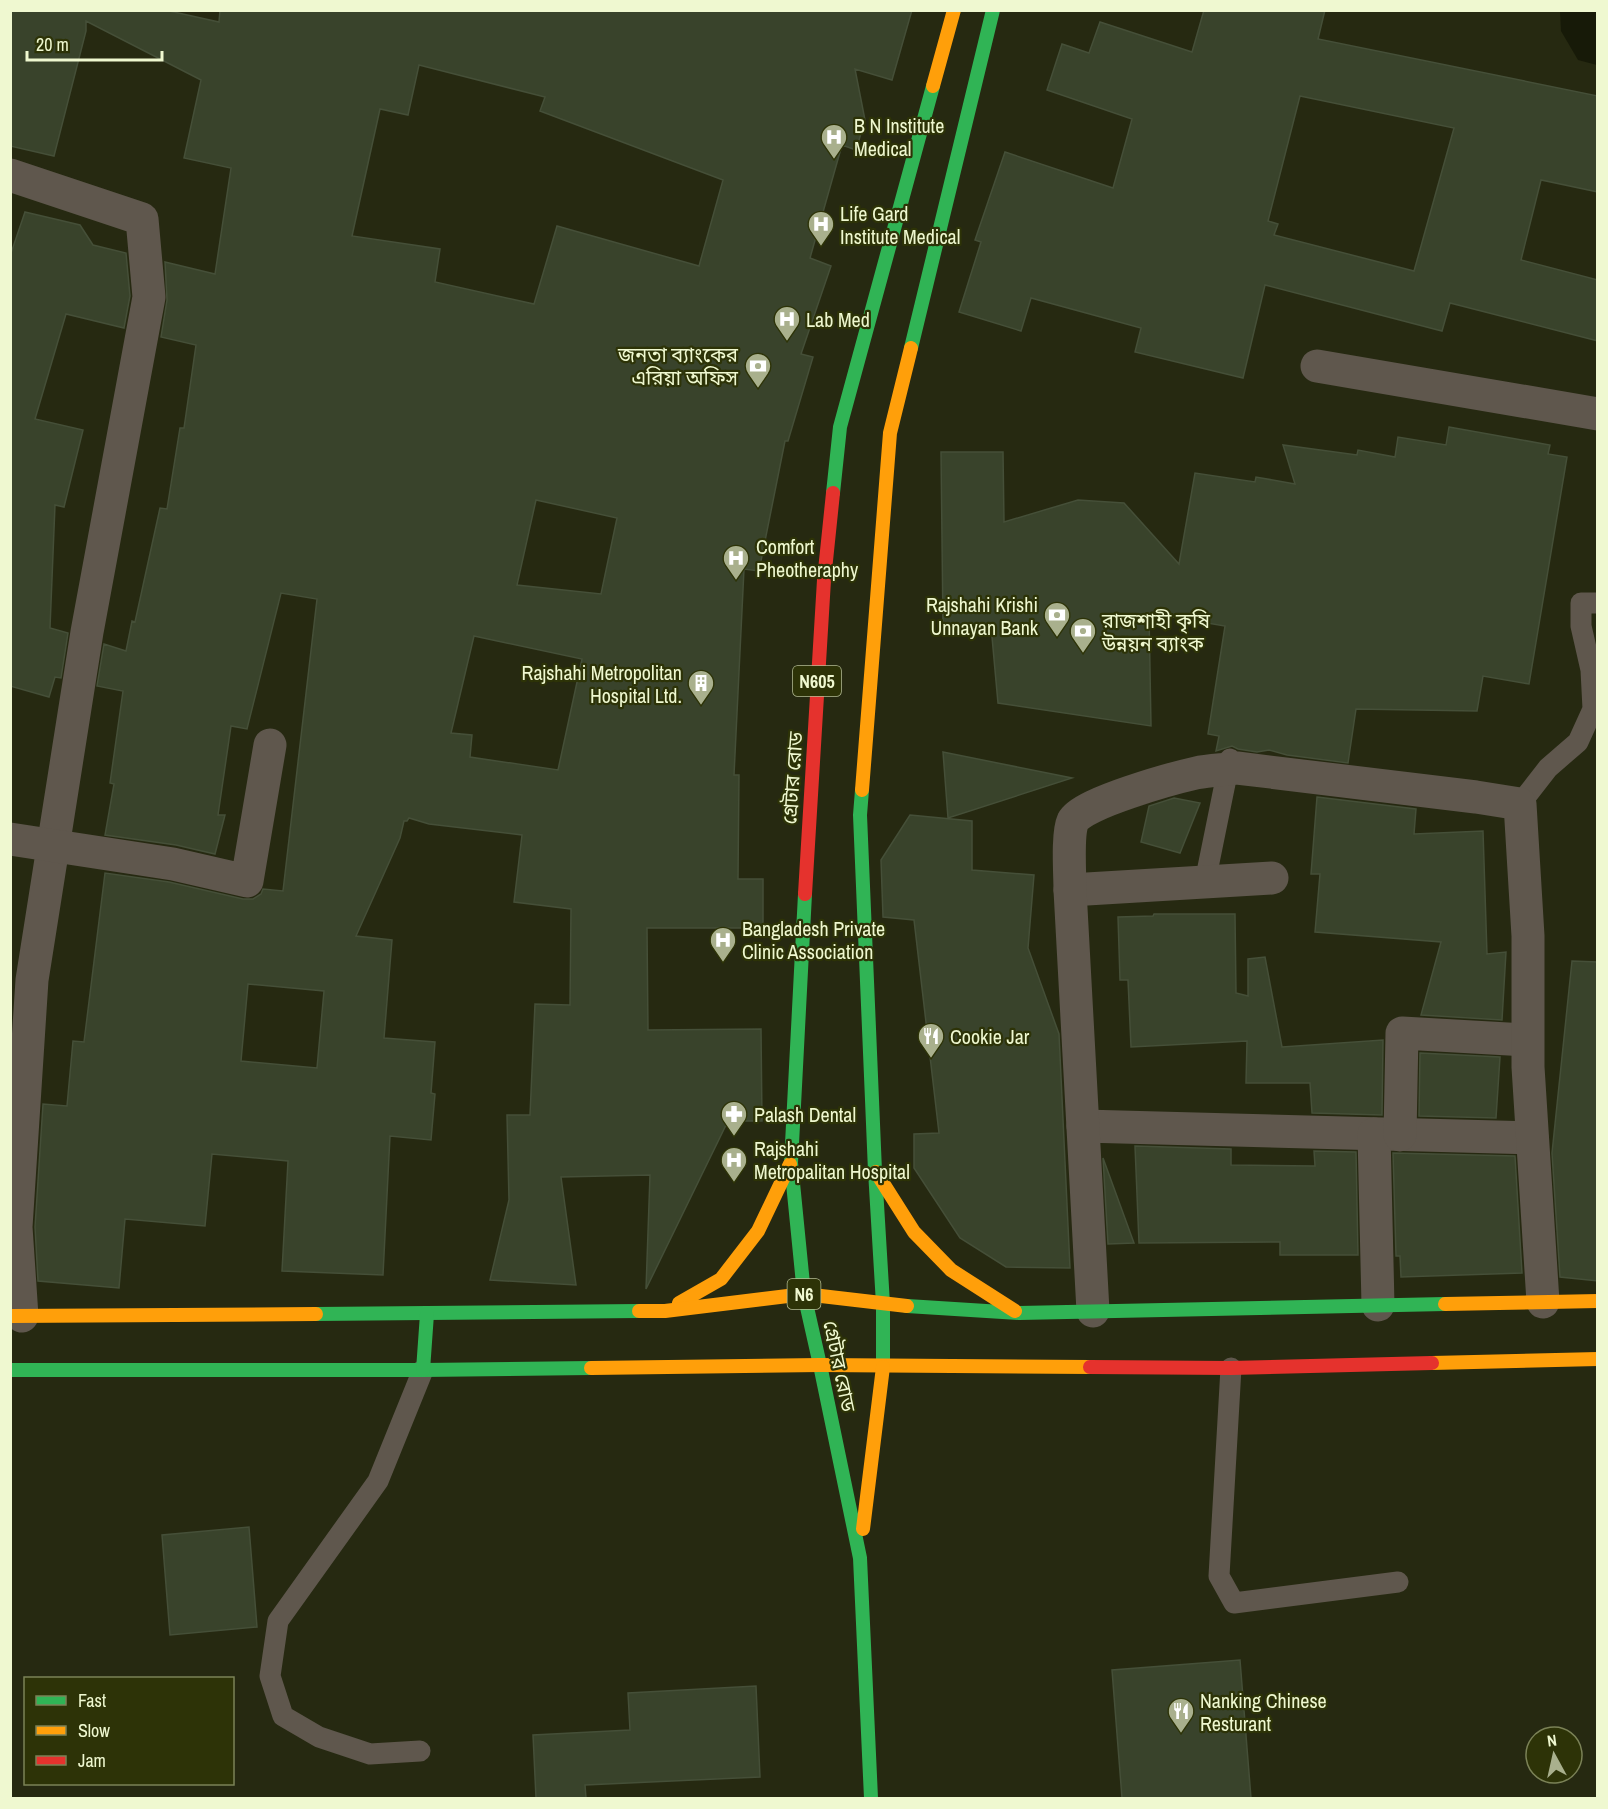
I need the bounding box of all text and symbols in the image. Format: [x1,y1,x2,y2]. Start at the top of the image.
scale bar [27,24,162,62]
text: 20 m [36,32,69,57]
place label: B N Institute Medical [854,112,944,162]
hospital icon: B N Institute Medical [819,122,849,160]
place label: Life Gard Institute Medical [840,200,960,250]
hospital icon: Life Gard Institute Medical [806,209,836,247]
hospital icon: Lab Med [772,304,802,342]
place label: Lab Med [806,306,870,333]
place label: জনতা ব্যাংকের এরিয়া অফিস [617,341,739,391]
bank icon: জনতা ব্যাংকের এরিয়া অফিস [743,351,773,389]
place label: Comfort Pheotheraphy [756,533,859,583]
hospital icon: Comfort Pheotheraphy [721,543,751,581]
place label: Rajshahi Krishi Unnayan Bank [926,591,1039,641]
bank icon: Rajshahi Krishi Unnayan Bank [1042,600,1072,638]
place label: রাজশাহী কৃষি উন্নয়ন ব্যাংক [1101,607,1210,657]
bank icon: রাজশাহী কৃষি উন্নয়ন ব্যাংক [1068,616,1098,654]
place label: Rajshahi Metropolitan Hospital Ltd. [522,659,682,709]
road number: N605 [793,666,841,696]
building icon: Rajshahi Metropolitan Hospital Ltd. [686,668,716,706]
street label: গ্রেটার রোড [775,730,809,825]
place label: Bangladesh Private Clinic Association [742,915,885,965]
hospital icon: Bangladesh Private Clinic Association [708,925,738,963]
restaurant icon: Cookie Jar [916,1021,946,1059]
place label: Cookie Jar [950,1023,1030,1050]
pharmacy icon: Palash Dental [719,1099,749,1137]
place label: Palash Dental [754,1101,856,1128]
place label: Rajshahi Metropalitan Hospital [754,1135,910,1185]
hospital icon: Rajshahi Metropalitan Hospital [719,1145,749,1183]
road number: N6 [788,1279,820,1309]
street label: গ্রেটার রোড [817,1318,863,1415]
legend [24,1677,234,1785]
place label: Nanking Chinese Resturant [1200,1687,1327,1737]
text: Fast [78,1688,106,1713]
restaurant icon: Nanking Chinese Resturant [1166,1696,1196,1734]
text: Slow [78,1718,110,1743]
north arrow [1524,1725,1584,1785]
text: N [1546,1729,1558,1752]
text: Jam [78,1748,106,1773]

